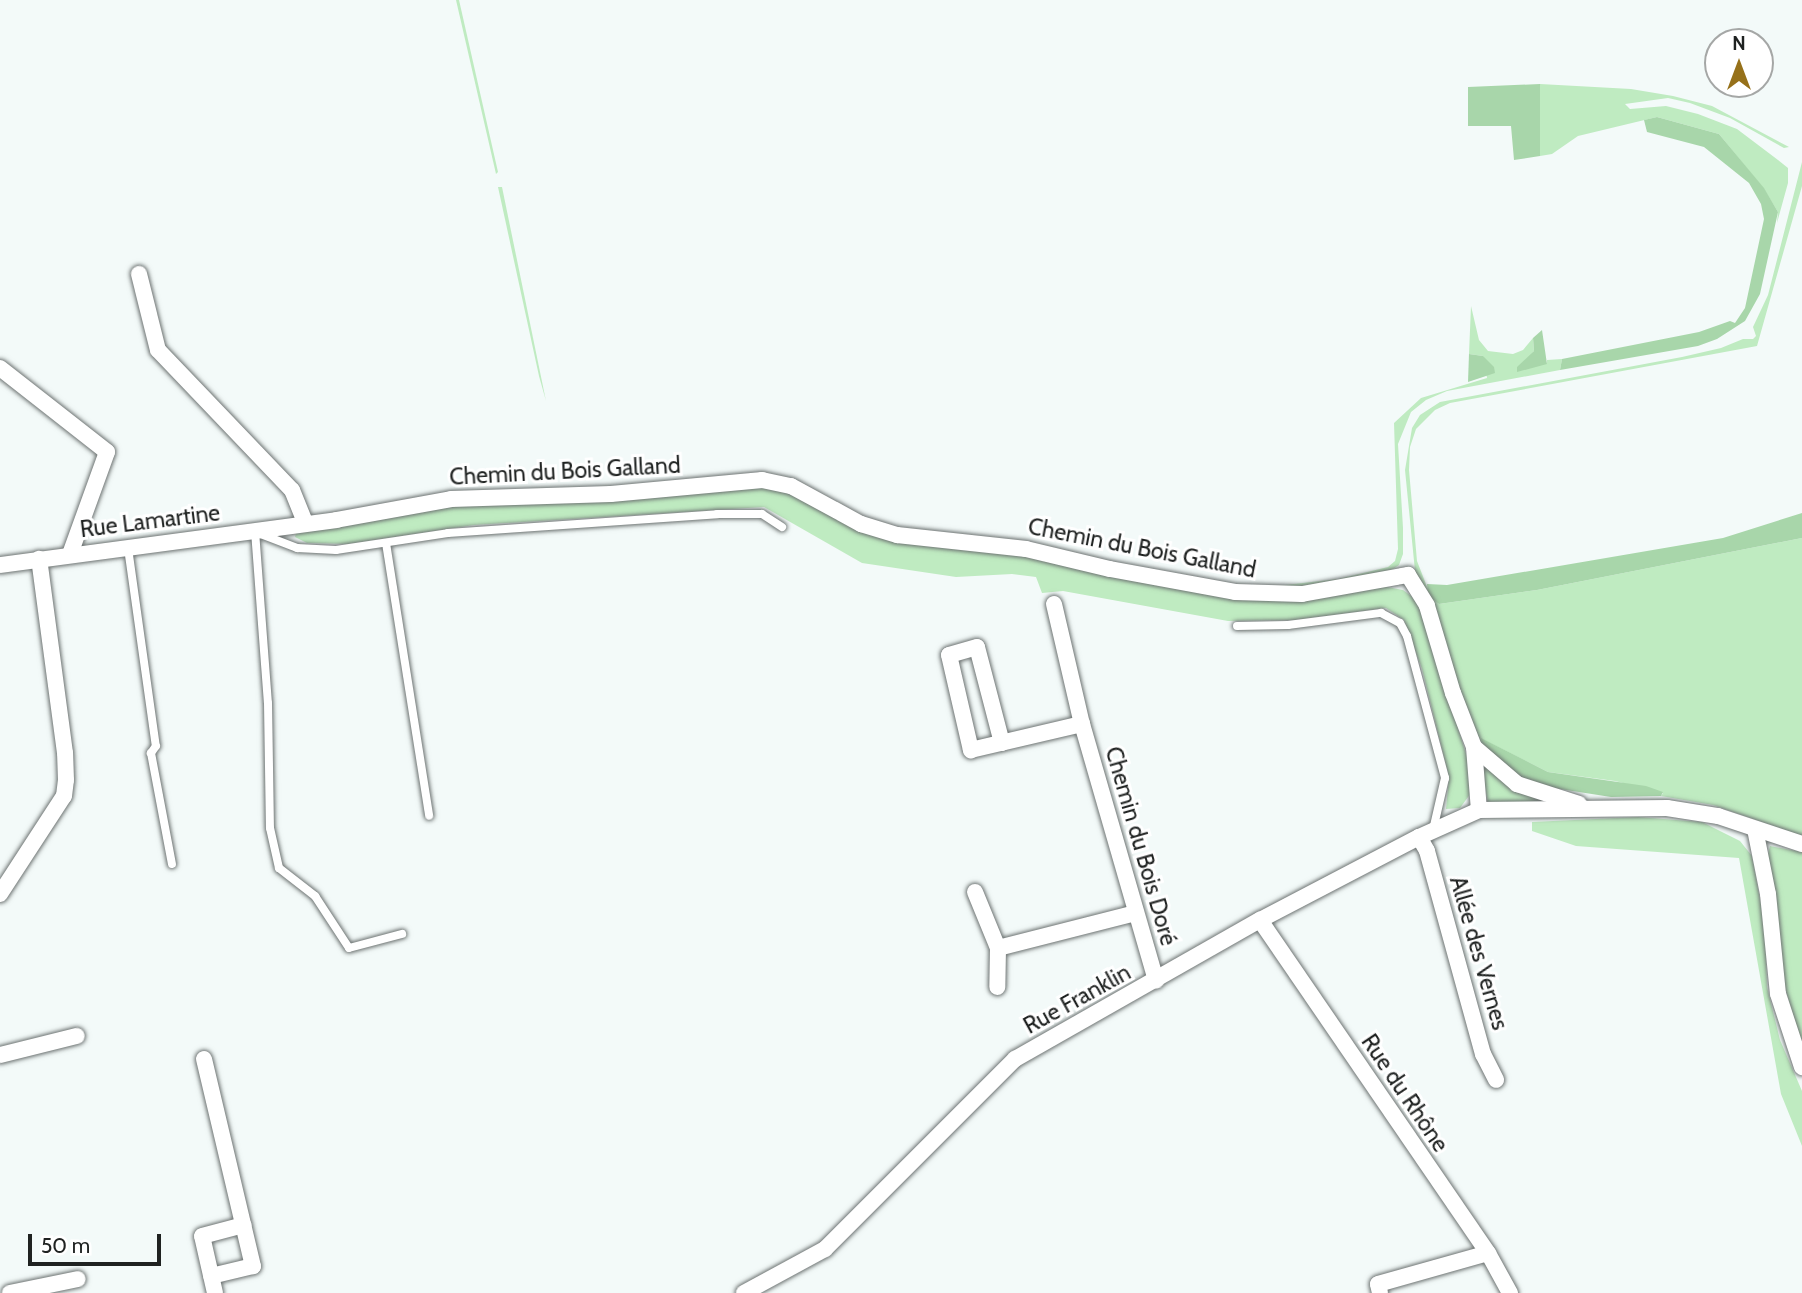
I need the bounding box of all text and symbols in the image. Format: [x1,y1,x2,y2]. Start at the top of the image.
north arrow [1704,28,1774,98]
text: N [1732,32,1746,55]
street label: Chemin du Bois Galland [449,451,681,491]
street label: Rue Lamartine [78,499,222,543]
street label: Chemin du Bois Galland [1026,512,1258,584]
street label: Chemin du Bois Doré [1099,743,1183,949]
street label: Allée des Vernes [1444,873,1514,1033]
street label: Rue Franklin [1019,958,1135,1040]
street label: Rue du Rhône [1356,1029,1454,1157]
scale bar [32,1220,164,1264]
text: 50 m [41,1233,90,1258]

